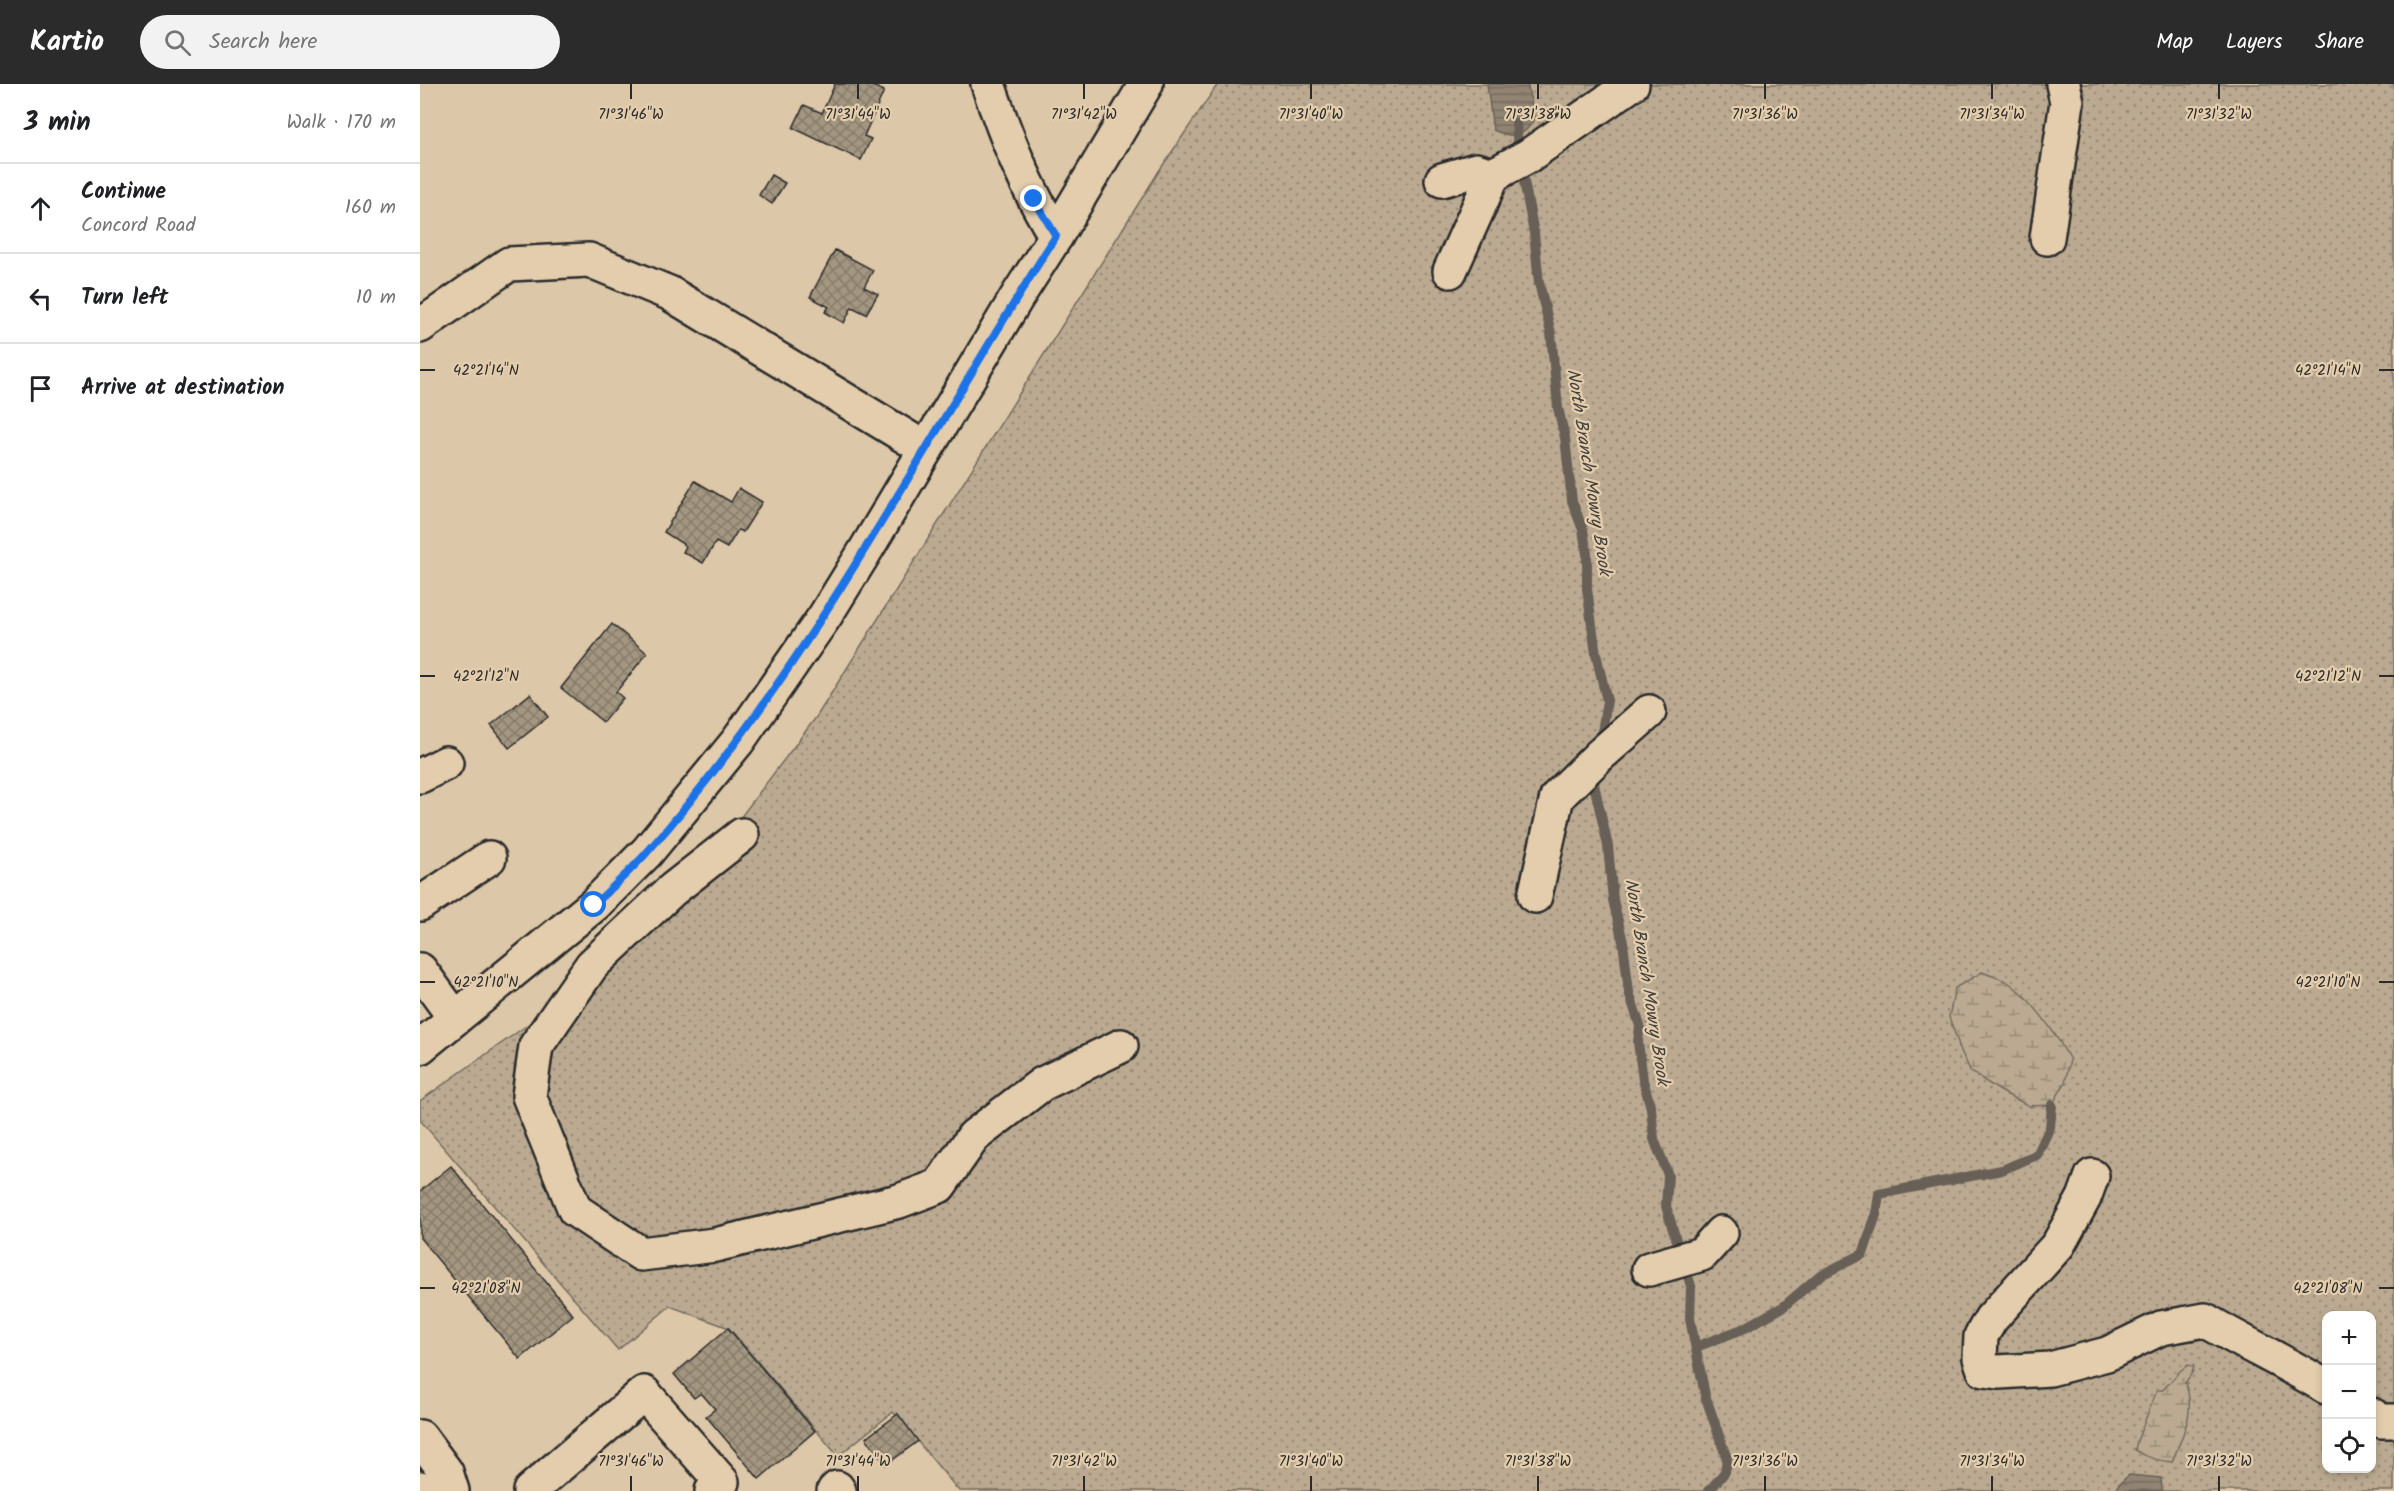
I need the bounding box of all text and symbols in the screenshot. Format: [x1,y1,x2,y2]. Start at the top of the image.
search box [140,15,560,69]
text: Kartio [30,20,104,65]
text: Search here [209,25,317,60]
icon: search [161,26,194,59]
text: Map [2156,26,2193,59]
text: Layers [2226,26,2282,59]
text: Share [2315,26,2364,59]
text: 3 min [24,102,91,144]
text: 71°31'46"W [598,103,664,127]
text: 71°31'44"W [825,103,891,127]
text: 71°31'42"W [1051,103,1117,127]
text: 71°31'40"W [1279,103,1344,127]
text: 71°31'38"W [1505,103,1571,127]
text: 71°31'36"W [1732,103,1798,127]
text: 71°31'34"W [1959,103,2025,127]
text: 71°31'32"W [2186,103,2252,127]
text: Walk · 170 m [286,107,396,139]
text: Continue [81,175,166,210]
route end [1020,185,1046,211]
icon: ahead [24,192,57,225]
text: 160 m [345,192,396,224]
text: Concord Road [81,210,195,242]
text: Turn left [81,281,168,316]
icon: left [24,282,57,315]
text: 10 m [356,282,396,314]
text: 42°21'14"N [453,359,519,383]
text: 42°21'14"N [2295,359,2361,383]
water label: North Branch Mowry Brook [1557,367,1619,580]
text: Arrive at destination [81,371,284,406]
icon: arrive [24,372,57,405]
text: 42°21'12"N [453,665,519,689]
text: 42°21'12"N [2295,665,2361,689]
water label: North Branch Mowry Brook [1615,877,1677,1090]
route start [580,891,606,917]
text: 42°21'10"N [454,971,519,995]
text: 42°21'10"N [2296,971,2361,995]
text: 42°21'08"N [451,1277,521,1301]
text: 42°21'08"N [2293,1277,2363,1301]
map controls [2322,1311,2376,1473]
button: + [2322,1311,2376,1365]
button: − [2322,1365,2376,1419]
button: locate [2322,1419,2376,1473]
text: 71°31'46"W [598,1450,664,1474]
text: 71°31'44"W [825,1450,891,1474]
text: 71°31'42"W [1051,1450,1117,1474]
text: 71°31'40"W [1279,1450,1344,1474]
text: 71°31'38"W [1505,1450,1571,1474]
text: 71°31'36"W [1732,1450,1798,1474]
text: 71°31'34"W [1959,1450,2025,1474]
text: 71°31'32"W [2186,1450,2252,1474]

